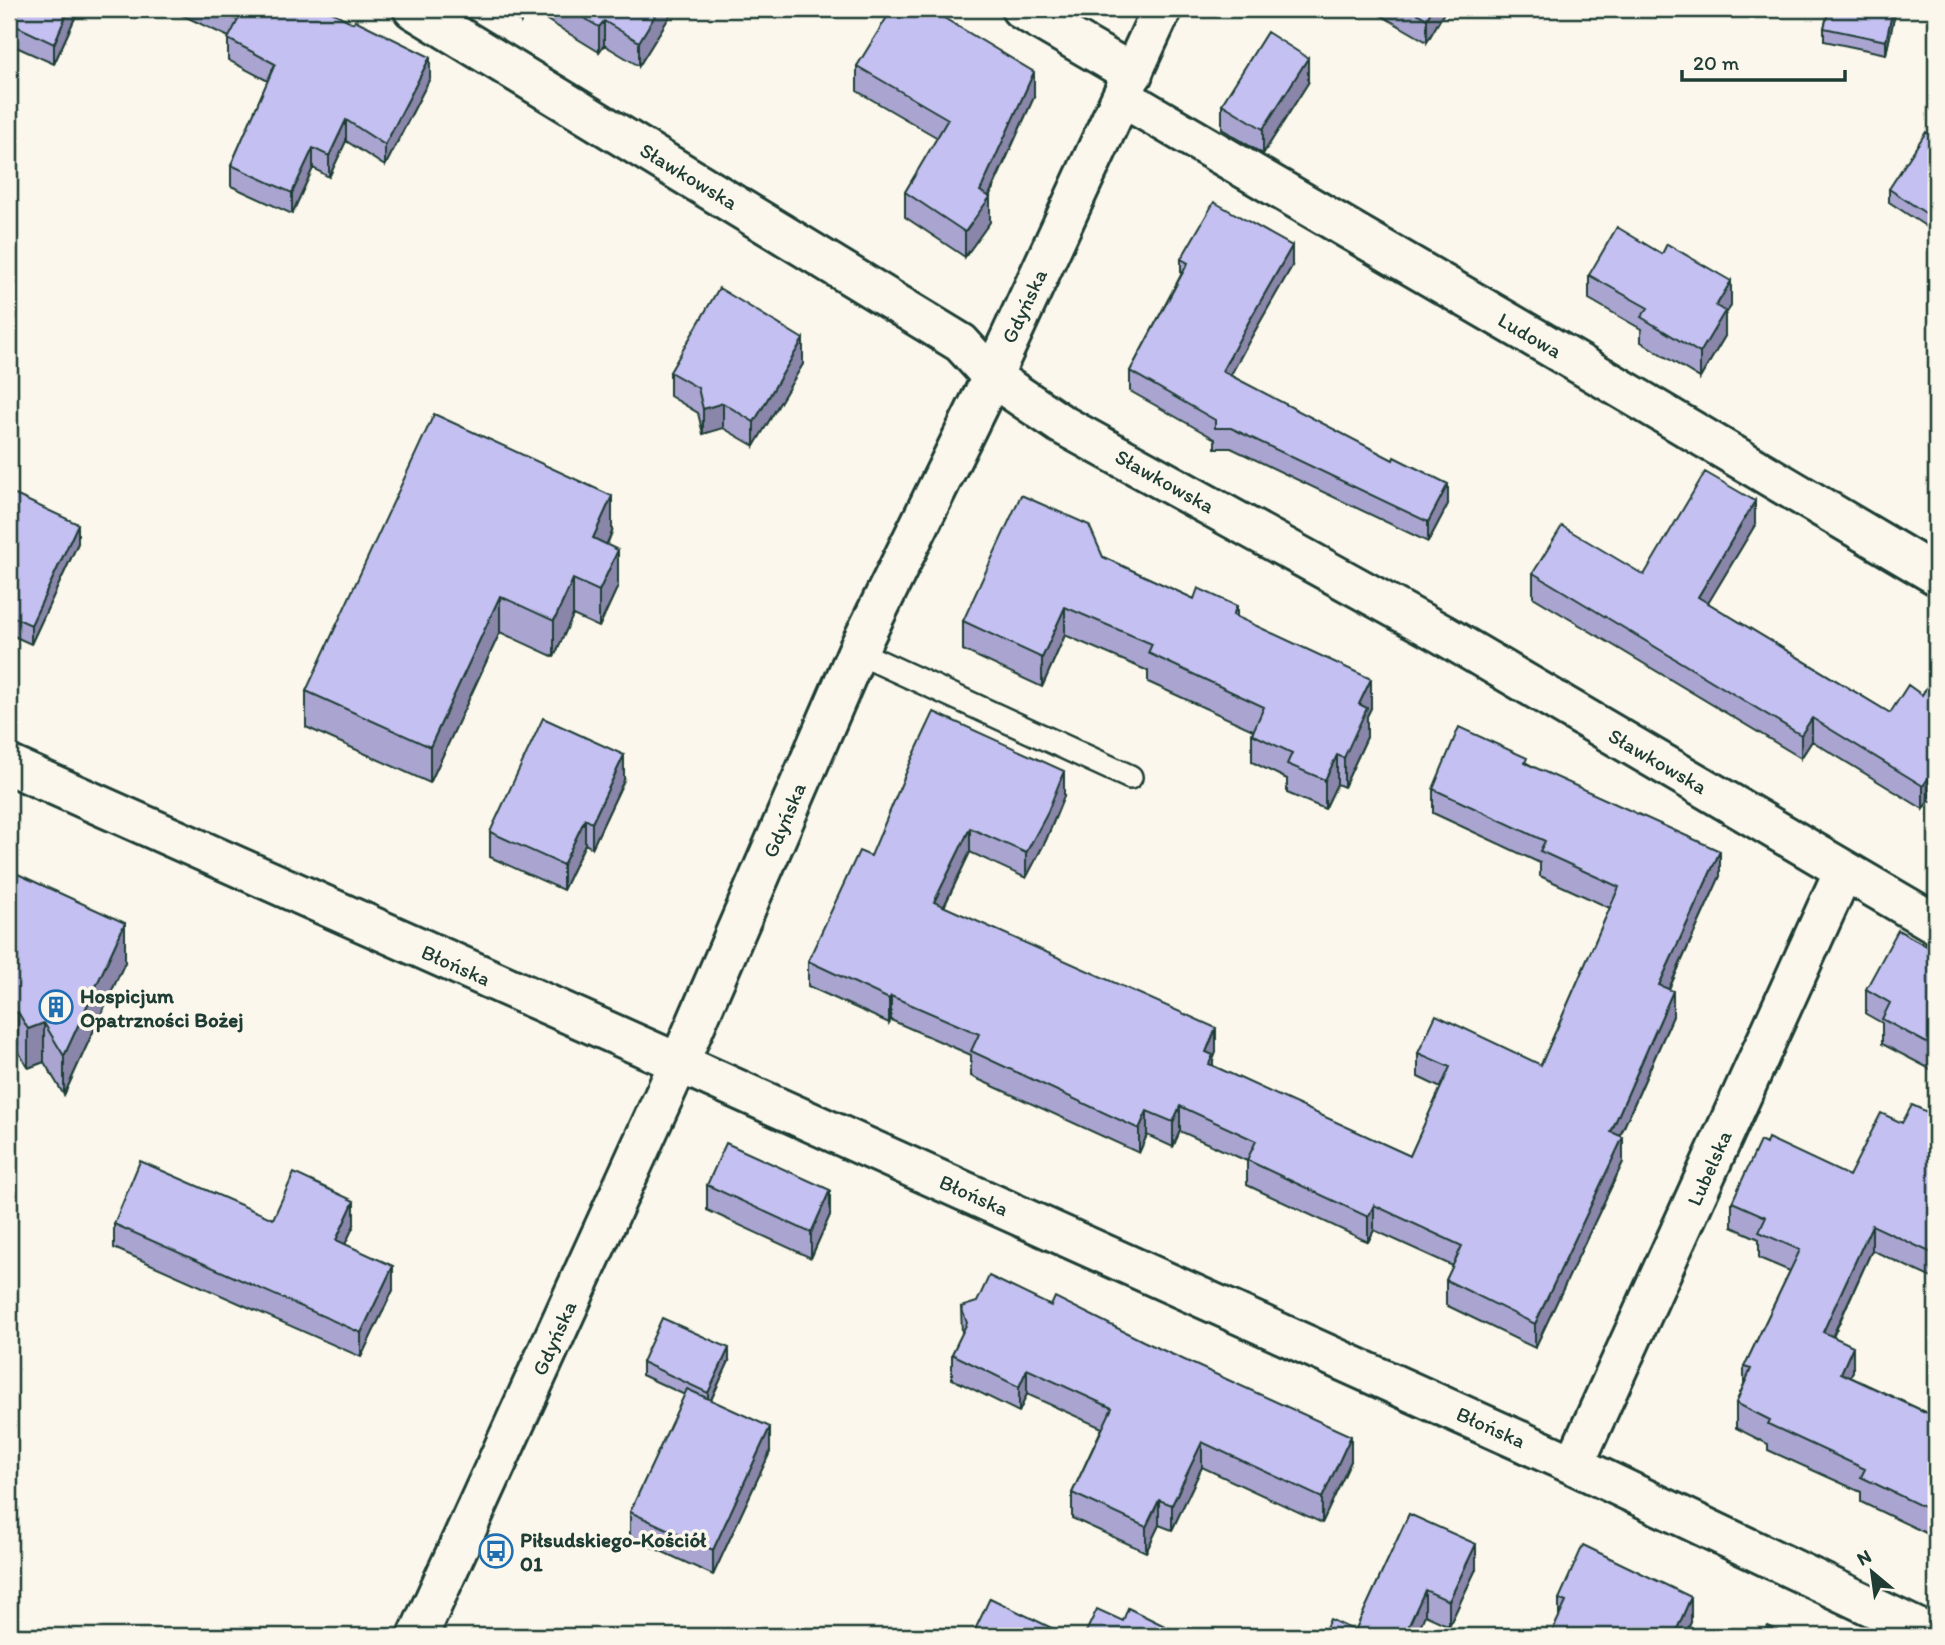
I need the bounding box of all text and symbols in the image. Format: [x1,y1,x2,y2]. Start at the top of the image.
scale bar [1682,38,1845,82]
text: 20 m [1693,50,1740,75]
street label: Sławkowska [636,137,743,215]
street label: Gdyńska [996,265,1052,347]
street label: Ludowa [1494,307,1566,363]
street label: Sławkowska [1111,443,1219,519]
street label: Sławkowska [1604,723,1712,799]
street label: Gdyńska [757,779,811,861]
street label: Błońska [418,939,494,991]
place label: Hospicjum Opatrzności Bożej [80,983,243,1033]
building icon: Hospicjum Opatrzności Bożej [37,988,75,1026]
street label: Lubelska [1681,1126,1737,1210]
street label: Błońska [936,1169,1012,1221]
street label: Gdyńska [527,1297,582,1379]
street label: Błońska [1453,1401,1529,1453]
place label: Piłsudskiego-Kościół 01 [520,1527,707,1576]
bus stop icon: Piłsudskiego-Kościół 01 [477,1532,515,1570]
north arrow [1836,1536,1906,1606]
text: N [1853,1544,1875,1571]

